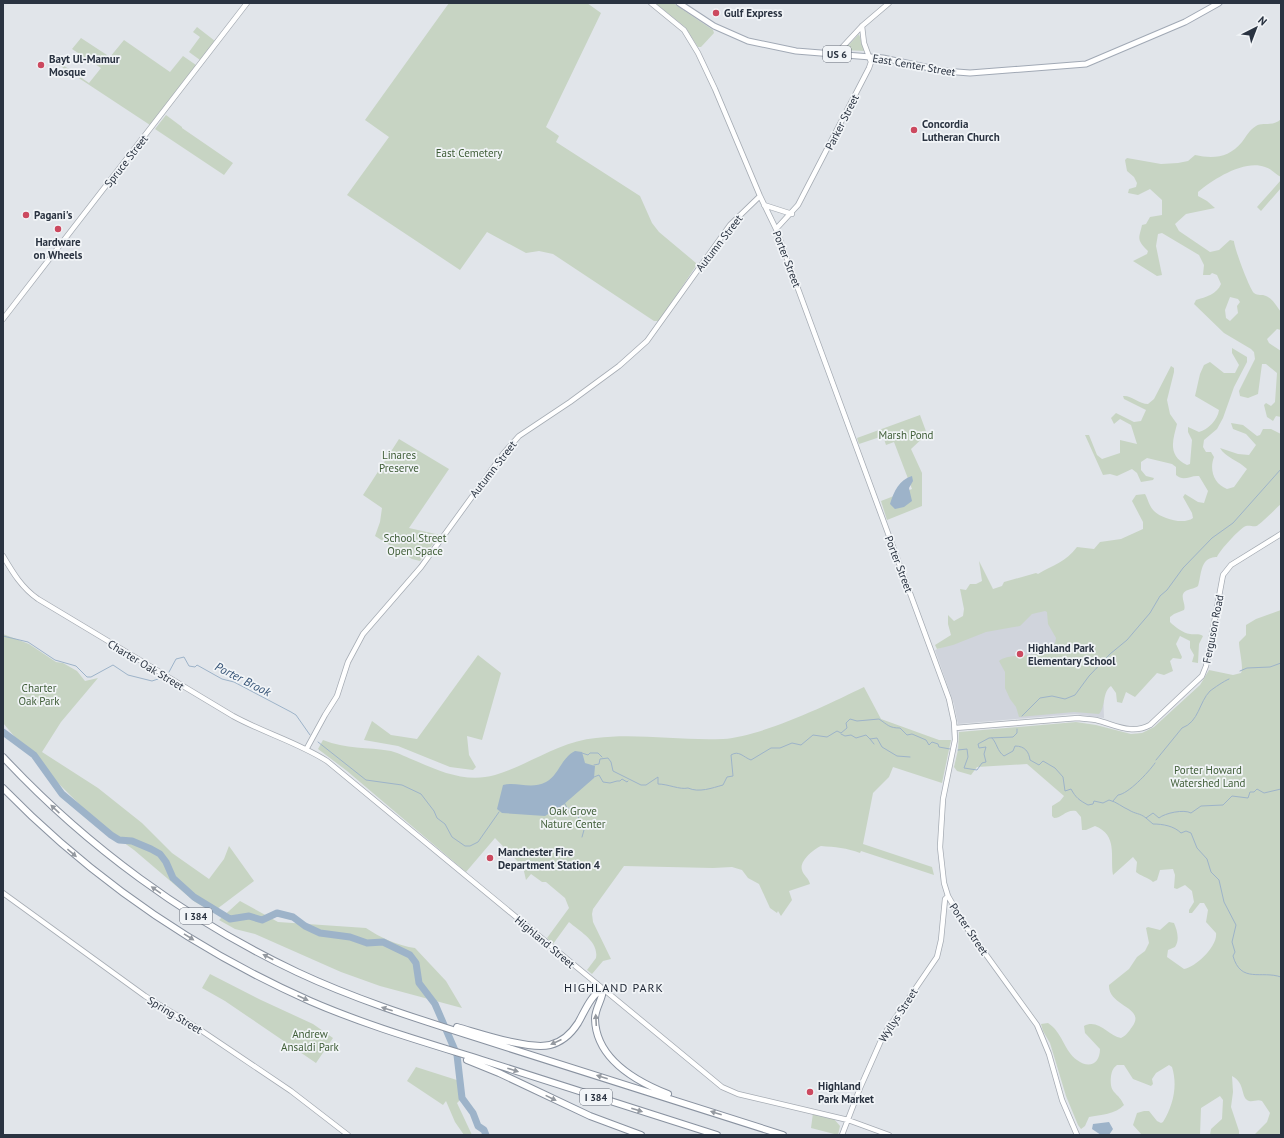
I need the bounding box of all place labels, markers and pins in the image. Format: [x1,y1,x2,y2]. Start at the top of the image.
place label: Gulf Express [724,6,783,20]
marker: Gulf Express [711,8,721,18]
place label: Bayt Ul-Mamur Mosque [49,52,120,79]
marker: Bayt Ul-Mamur Mosque [36,60,46,70]
place label: Concordia Lutheran Church [922,117,1000,144]
marker: Concordia Lutheran Church [909,125,919,135]
place label: Pagani's [34,208,73,222]
marker: Pagani's [21,210,31,220]
marker: Hardware on Wheels [53,224,63,234]
place label: Hardware on Wheels [34,235,83,262]
place label: Highland Park Elementary School [1028,641,1116,668]
marker: Highland Park Elementary School [1015,649,1025,659]
place label: Manchester Fire Department Station 4 [498,845,601,872]
marker: Manchester Fire Department Station 4 [485,853,495,863]
place label: Highland Park Market [818,1079,874,1106]
marker: Highland Park Market [805,1087,815,1097]

